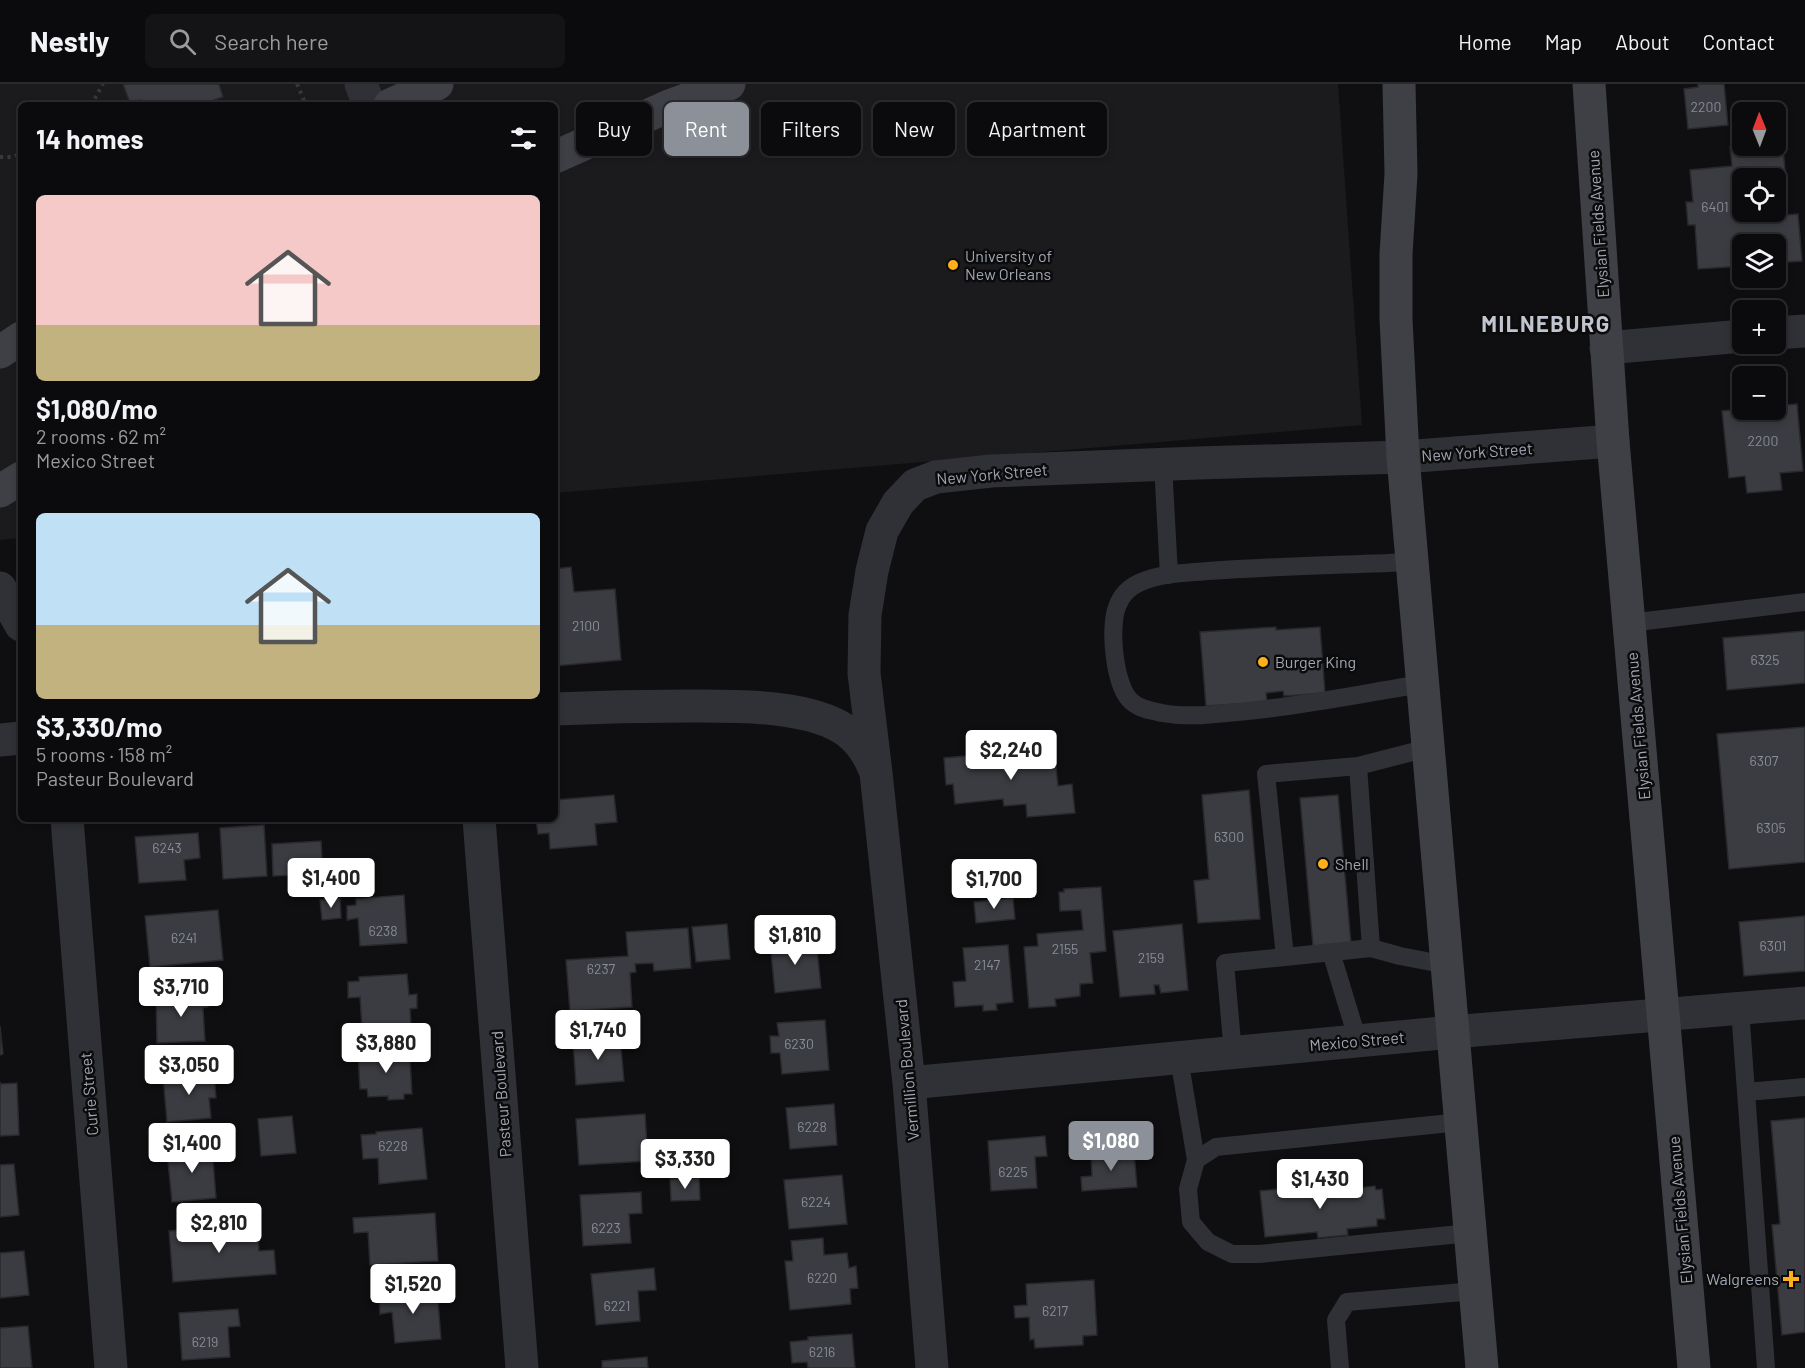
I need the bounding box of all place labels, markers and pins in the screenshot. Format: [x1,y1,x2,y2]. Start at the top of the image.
place label: University of New Orleans [965,246,1053,283]
marker: University of New Orleans [946,258,960,272]
place label: Burger King [1275,652,1356,671]
marker: Burger King [1256,655,1270,669]
pin: $2,240 [962,730,1060,781]
place label: Shell [1335,854,1369,873]
marker: Shell [1316,857,1330,871]
pin: $1,400 [282,858,380,909]
pin: $1,700 [945,859,1043,910]
pin: $1,810 [746,915,844,966]
pin: $3,710 [132,967,230,1018]
pin: $1,740 [549,1010,647,1061]
pin: $3,880 [337,1023,435,1074]
pin: $3,050 [140,1045,238,1096]
pin: $1,080 [1062,1121,1160,1172]
pin: $1,400 [143,1123,241,1174]
pin: $3,330 [636,1139,734,1190]
pin: $1,430 [1271,1159,1369,1210]
pin: $2,810 [170,1203,268,1254]
pin: $1,520 [364,1264,462,1315]
place label: Walgreens [1706,1269,1779,1288]
marker: Walgreens [1784,1272,1798,1286]

